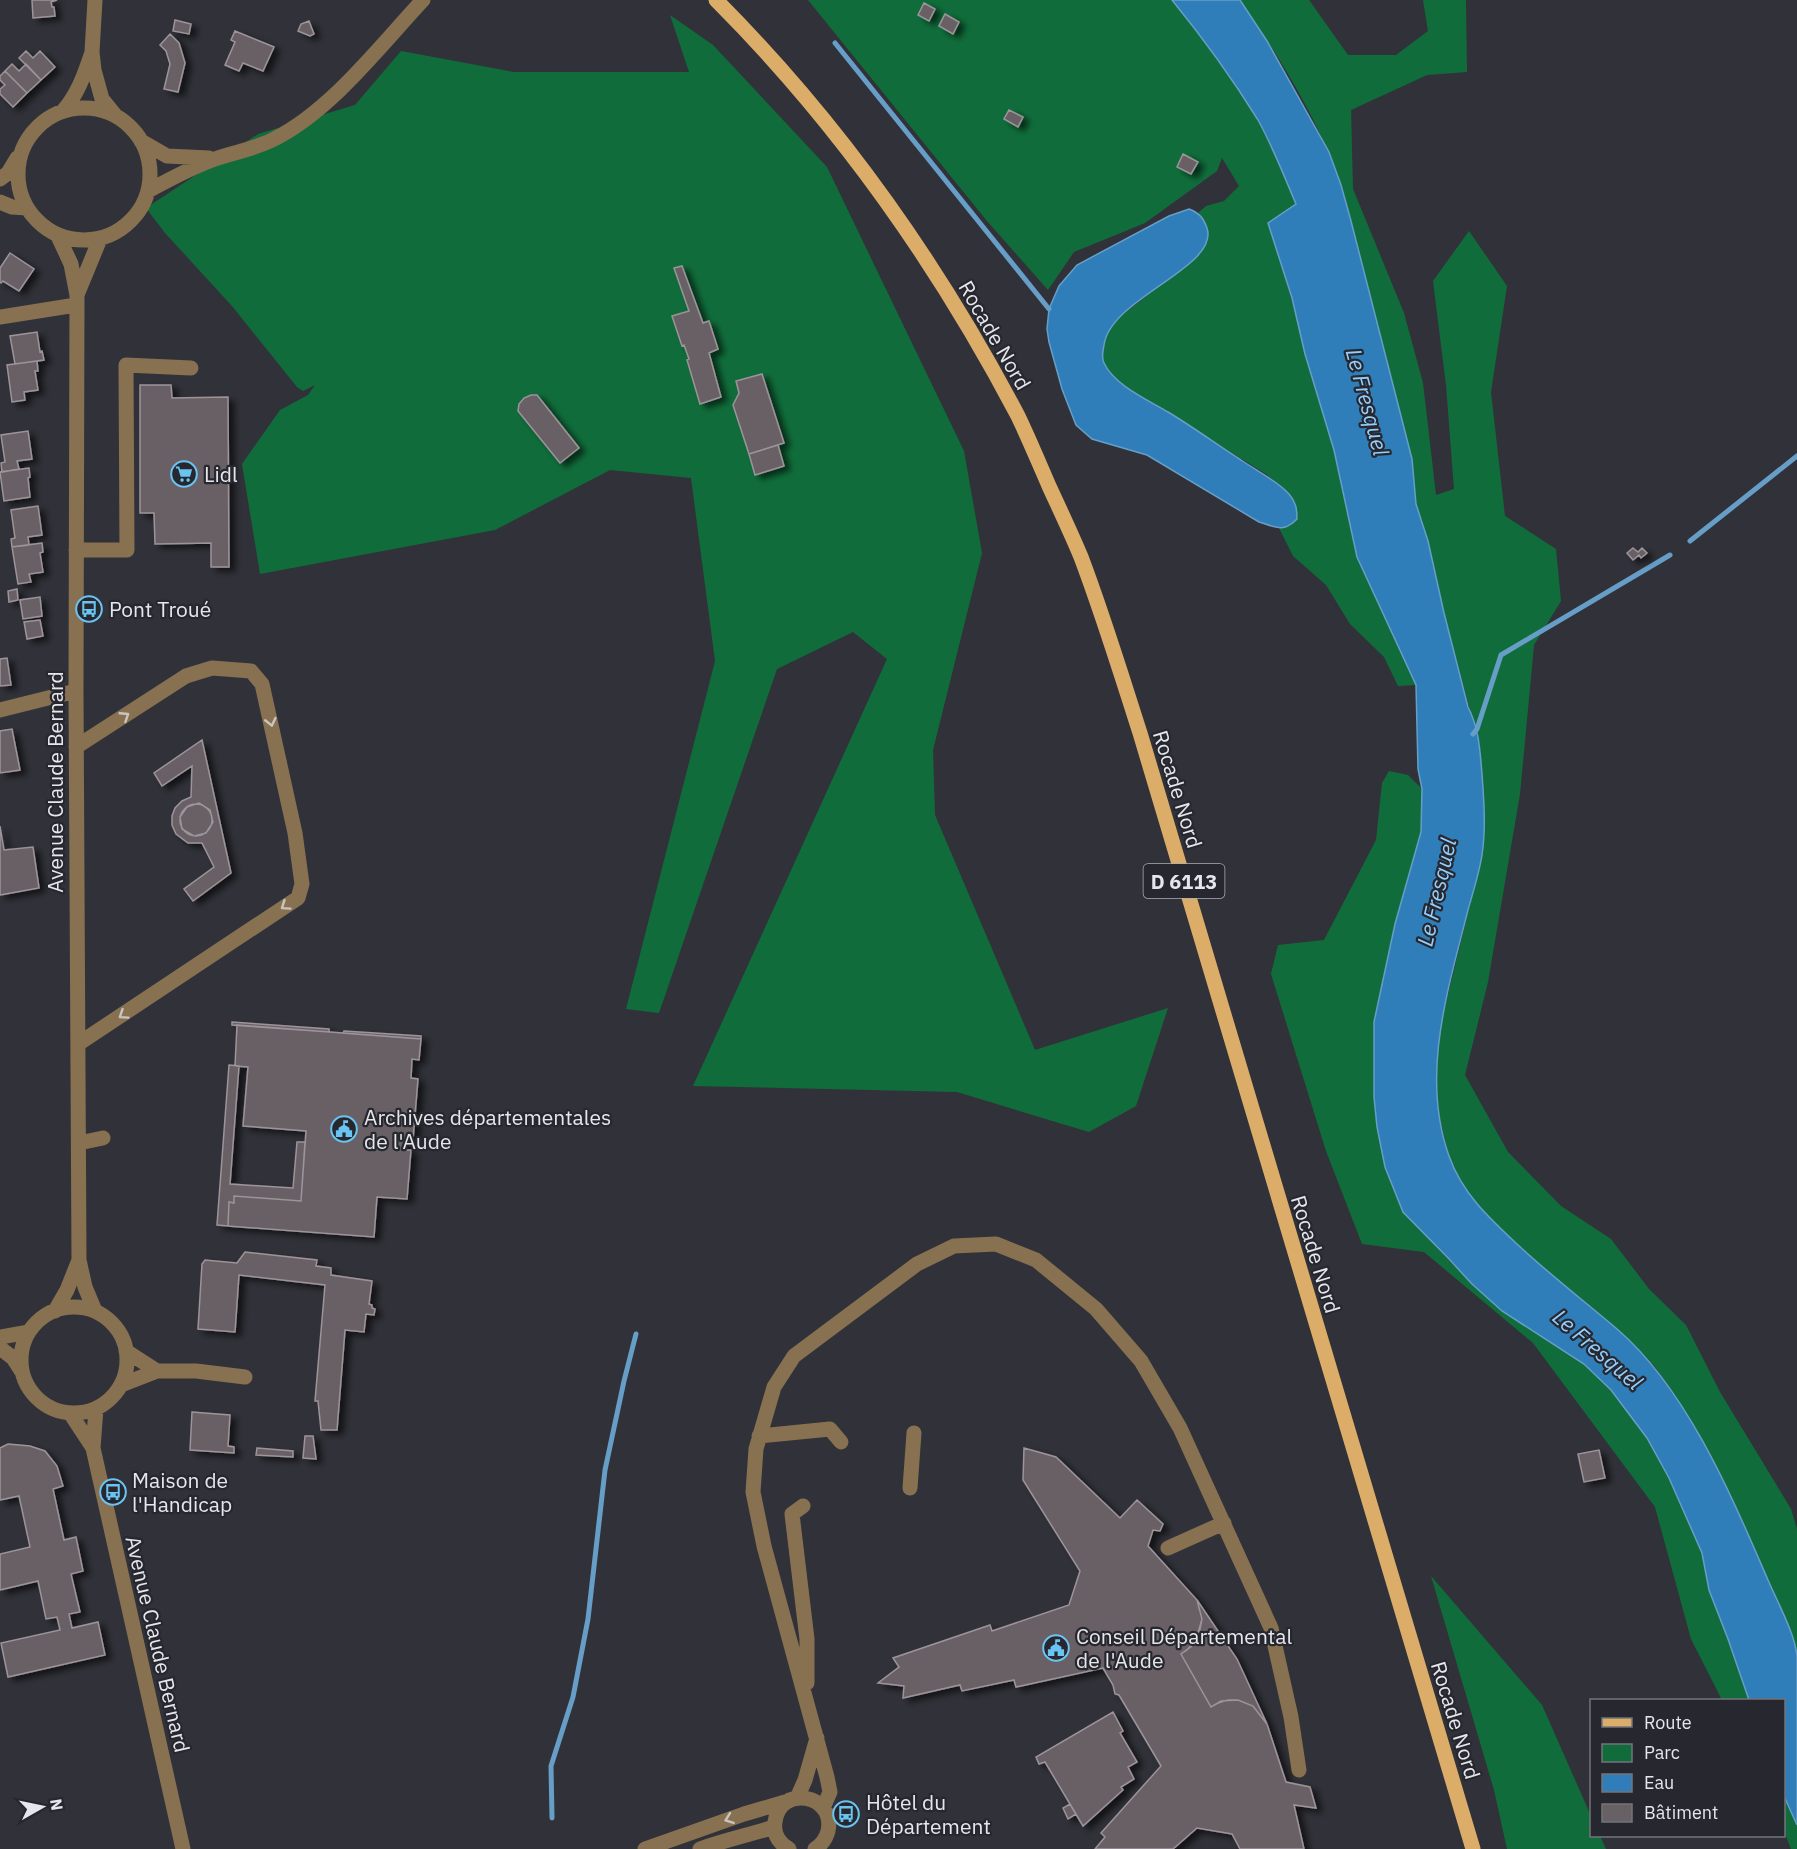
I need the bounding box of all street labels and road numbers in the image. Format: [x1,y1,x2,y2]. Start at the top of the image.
street label: Rocade Nord [952,275,1038,395]
street label: Avenue Claude Bernard [41,671,69,893]
street label: Rocade Nord [1147,727,1209,851]
road number: D 6113 [1144,864,1224,898]
street label: Rocade Nord [1285,1192,1347,1316]
street label: Avenue Claude Bernard [119,1533,197,1755]
street label: Rocade Nord [1425,1658,1487,1782]

